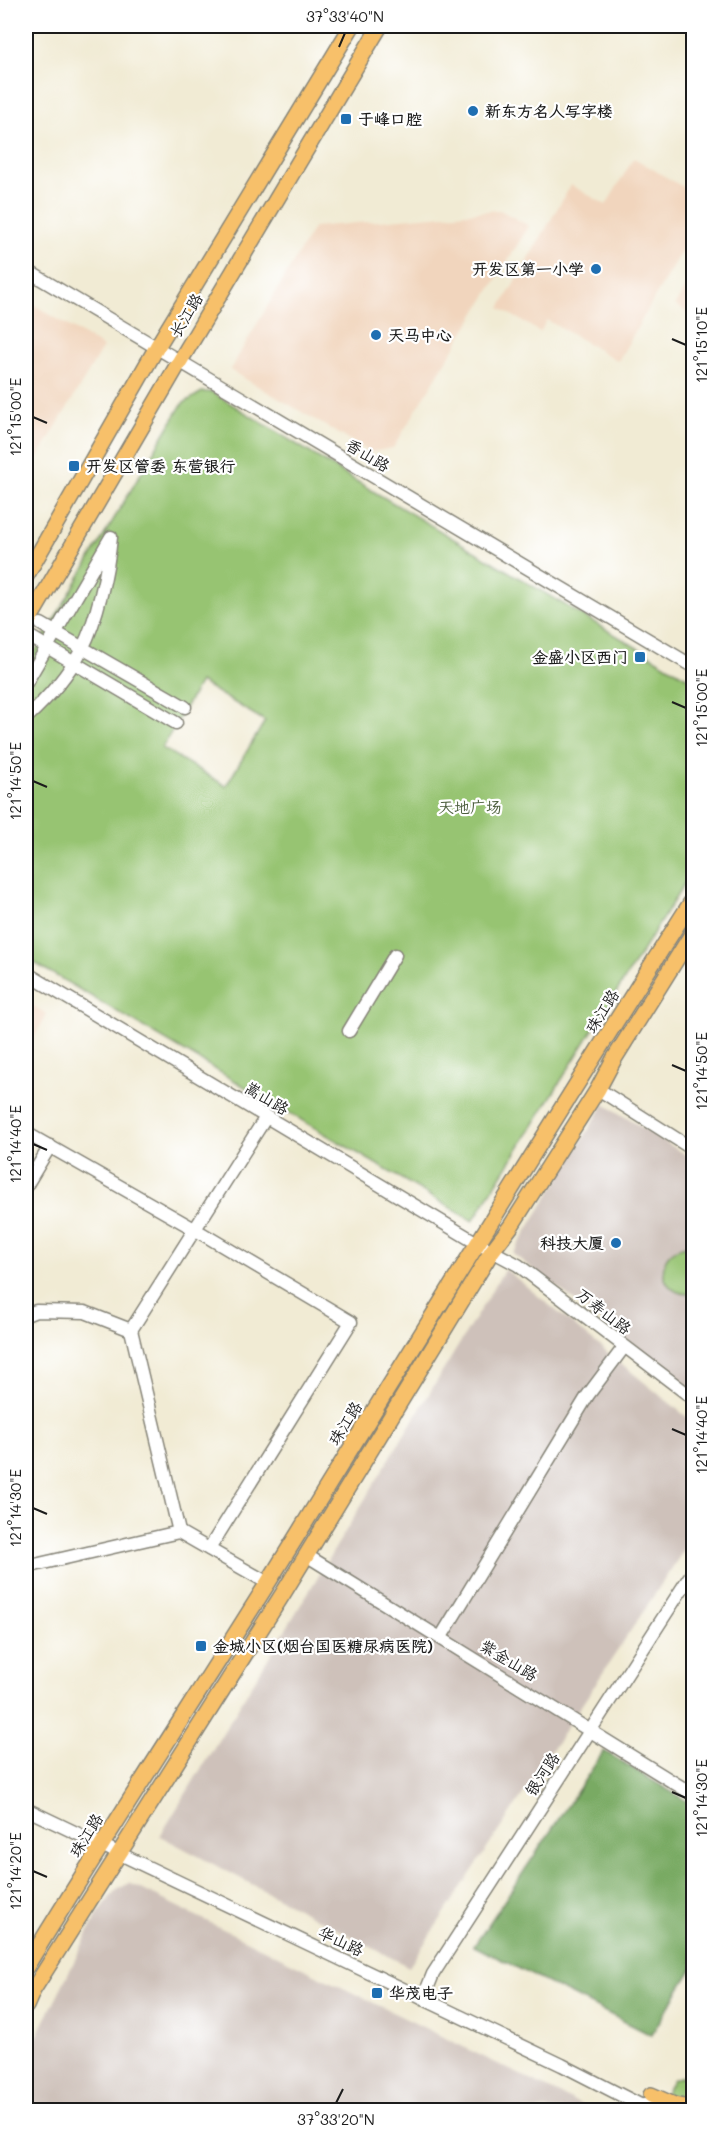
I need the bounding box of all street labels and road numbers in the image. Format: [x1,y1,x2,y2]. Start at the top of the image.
street label: 长江路 [164,289,207,341]
street label: 香山路 [342,433,394,476]
street label: 珠江路 [580,985,623,1037]
street label: 嵩山路 [241,1076,293,1119]
street label: 万寿山路 [573,1283,636,1339]
street label: 珠江路 [323,1397,366,1449]
street label: 紫金山路 [476,1634,542,1685]
street label: 银河路 [520,1748,563,1800]
street label: 珠江路 [64,1809,107,1861]
street label: 华山路 [315,1921,367,1960]

